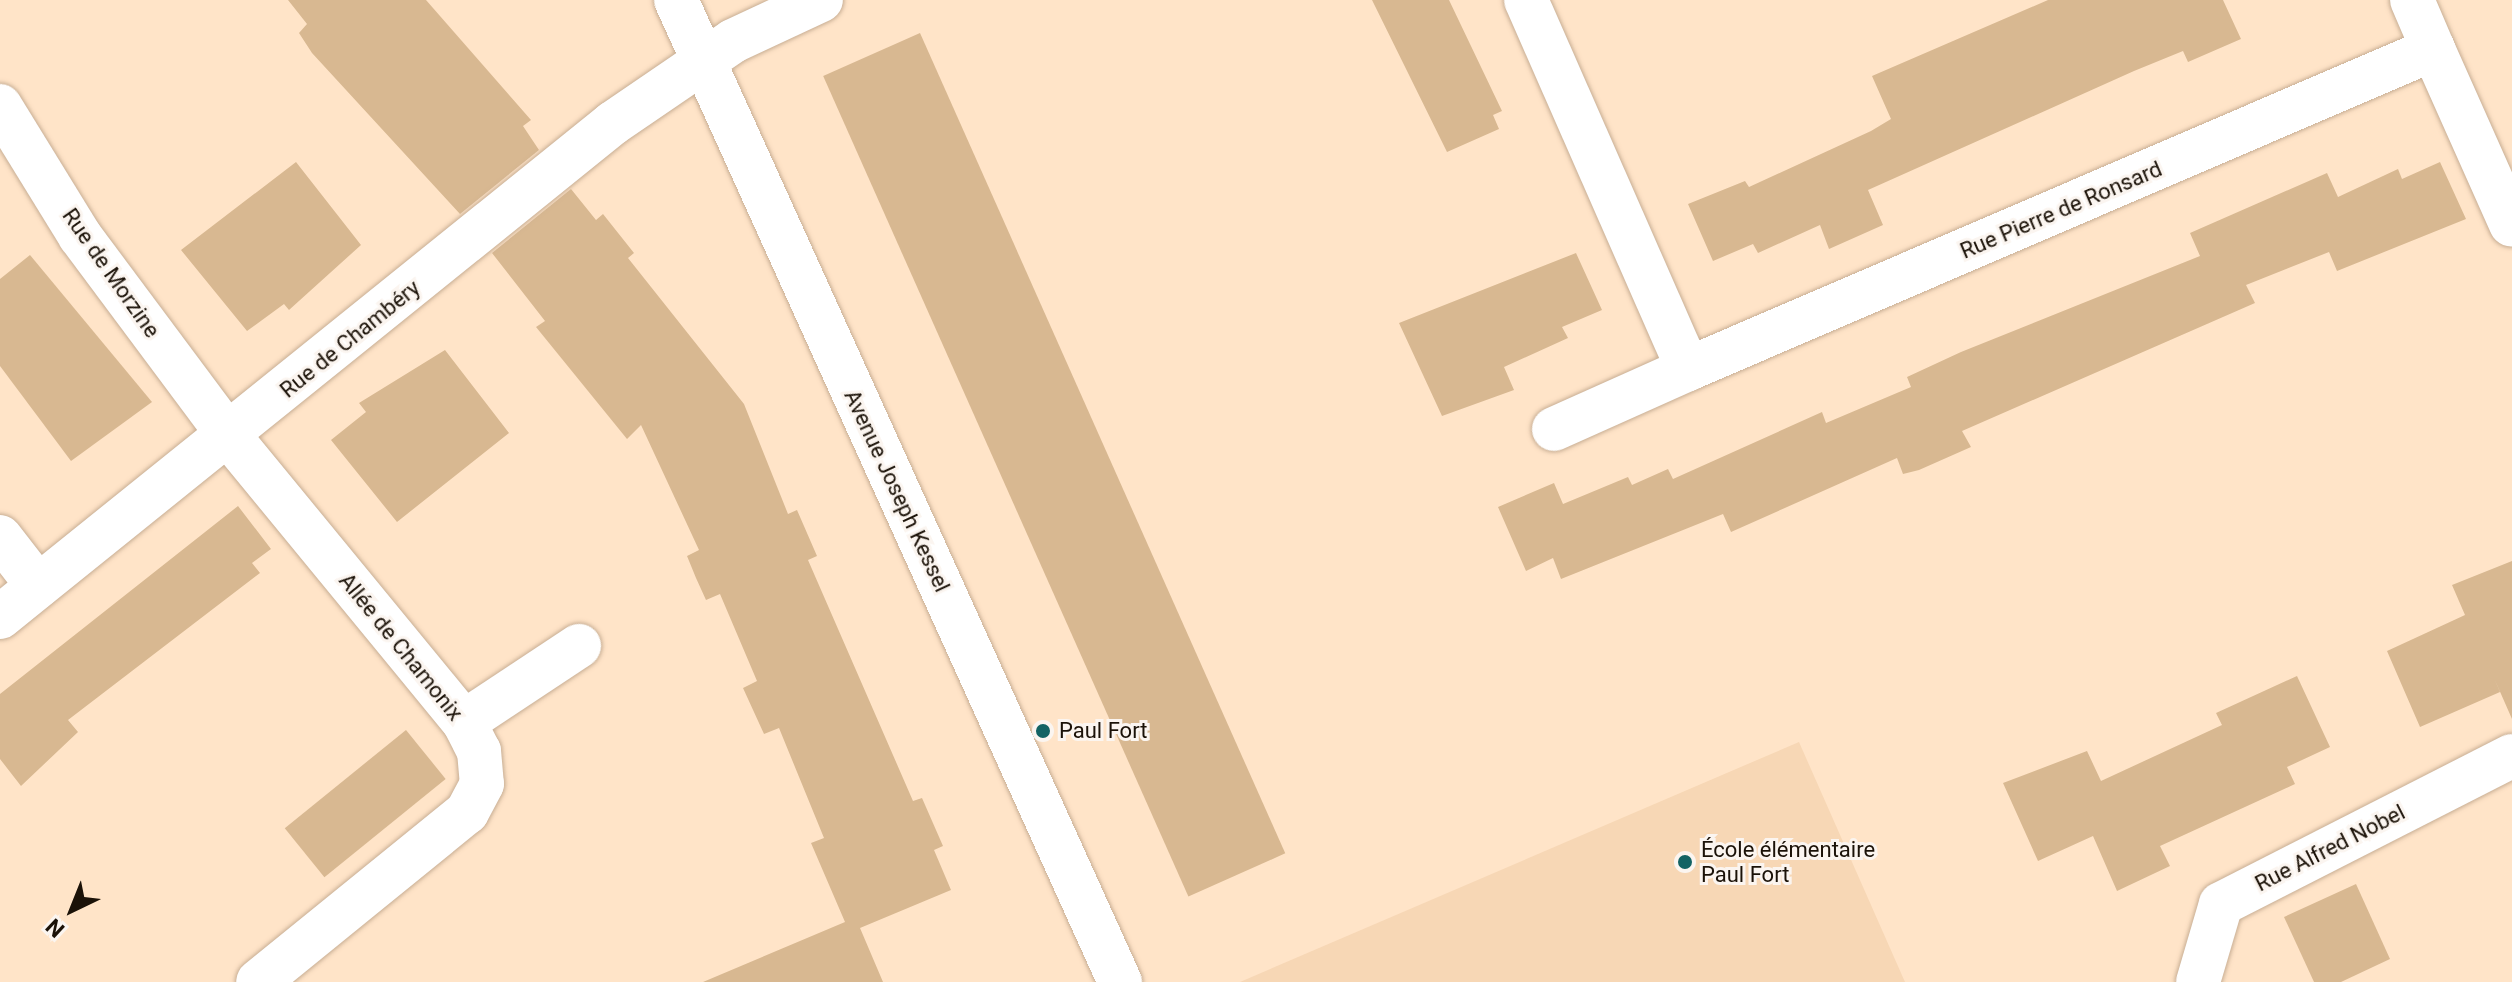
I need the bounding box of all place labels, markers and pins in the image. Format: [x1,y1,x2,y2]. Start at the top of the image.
place label: Paul Fort [1059,718,1147,744]
marker: Paul Fort [1034,722,1052,740]
place label: École élémentaire Paul Fort [1701,836,1875,888]
marker: École élémentaire Paul Fort [1676,853,1694,871]

